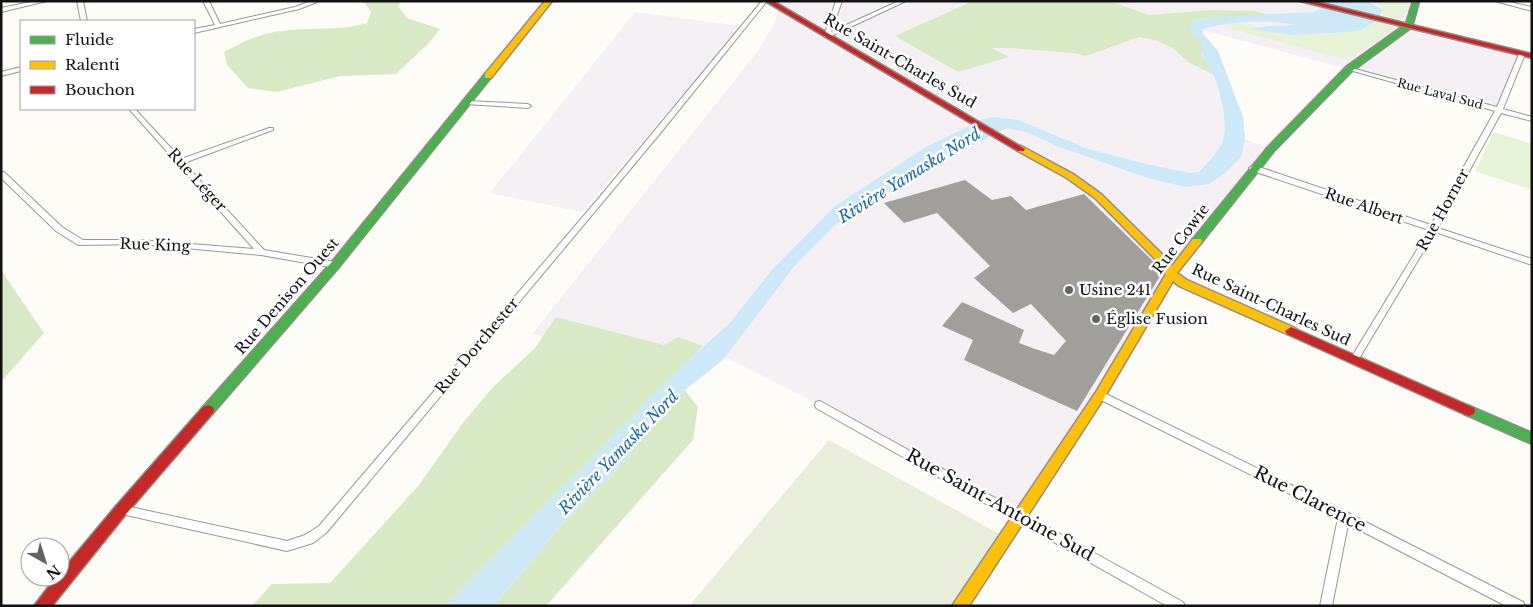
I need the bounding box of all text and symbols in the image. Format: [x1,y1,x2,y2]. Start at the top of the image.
street label: Rue Saint-Charles Sud [821,9,980,112]
legend [20,20,195,110]
text: Fluide [65,30,114,49]
text: Ralenti [65,55,120,74]
street label: Rue Laval Sud [1396,75,1485,112]
text: Bouchon [65,80,135,99]
water label: Rivière Yamaska Nord [833,123,984,227]
street label: Rue Léger [164,144,231,216]
street label: Rue Horner [1412,164,1473,254]
street label: Rue Albert [1322,183,1406,228]
street label: Rue Cowie [1148,200,1213,277]
street label: Rue Denison Ouest [231,233,343,358]
street label: Rue King [119,234,192,255]
street label: Rue Saint-Charles Sud [1189,259,1354,350]
place label: Usine 241 [1079,280,1151,299]
marker: Usine 241 [1063,284,1075,296]
street label: Rue Dorchester [431,293,523,398]
place label: Église Fusion [1106,309,1208,328]
marker: Église Fusion [1090,313,1102,325]
water label: Rivière Yamaska Nord [553,386,682,519]
street label: Rue Saint-Antoine Sud [902,444,1098,566]
street label: Rue Clarence [1250,461,1370,537]
north arrow [20,537,70,587]
text: N [42,561,64,583]

